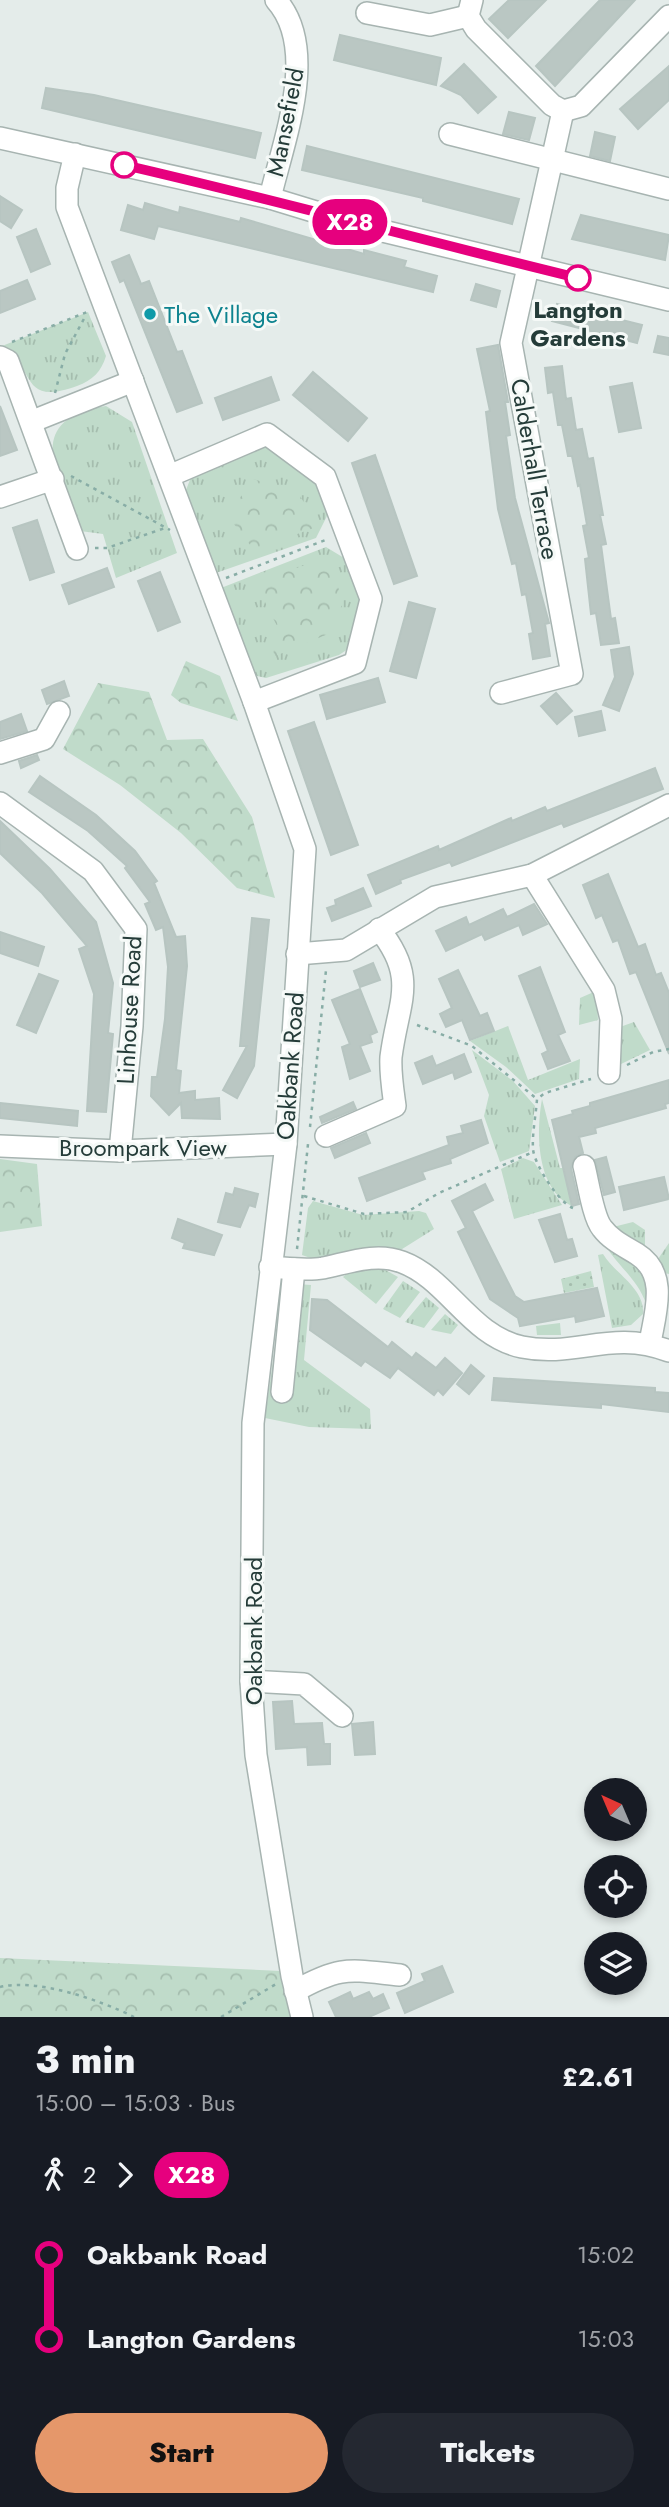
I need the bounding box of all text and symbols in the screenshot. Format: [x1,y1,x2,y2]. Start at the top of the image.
street label: Mansefield [257,65,313,179]
unlabelled marker [111,152,137,178]
line badge: X28 [310,199,390,245]
text: X28 [326,204,374,239]
marker: Langton Gardens [565,265,591,291]
place label: Langton Gardens [530,292,626,355]
place label: The Village [164,297,278,332]
marker: The Village [142,306,158,322]
street label: Calderhall Terrace [502,376,568,562]
street label: Linhouse Road [108,935,150,1085]
street label: Oakbank Road [267,991,313,1141]
street label: Broompark View [59,1130,228,1165]
street label: Oakbank Road [236,1557,271,1705]
north arrow [584,1778,648,1841]
map controls [584,1778,647,1995]
button: locate [584,1855,647,1918]
button: layers [584,1932,647,1995]
text: 3 min [35,2032,136,2087]
text: £2.61 [562,2058,634,2096]
text: 15:00 – 15:03 · Bus [35,2086,235,2120]
icon: walk [35,2156,73,2194]
icon: forward [106,2156,144,2194]
text: X28 [168,2157,215,2192]
text: 2 [83,2158,96,2192]
text: Oakbank Road [87,2236,267,2274]
text: 15:02 [577,2238,634,2272]
text: Langton Gardens [87,2320,296,2358]
text: 15:03 [577,2322,634,2356]
button: Start [35,2413,328,2493]
button: Tickets [342,2413,634,2493]

